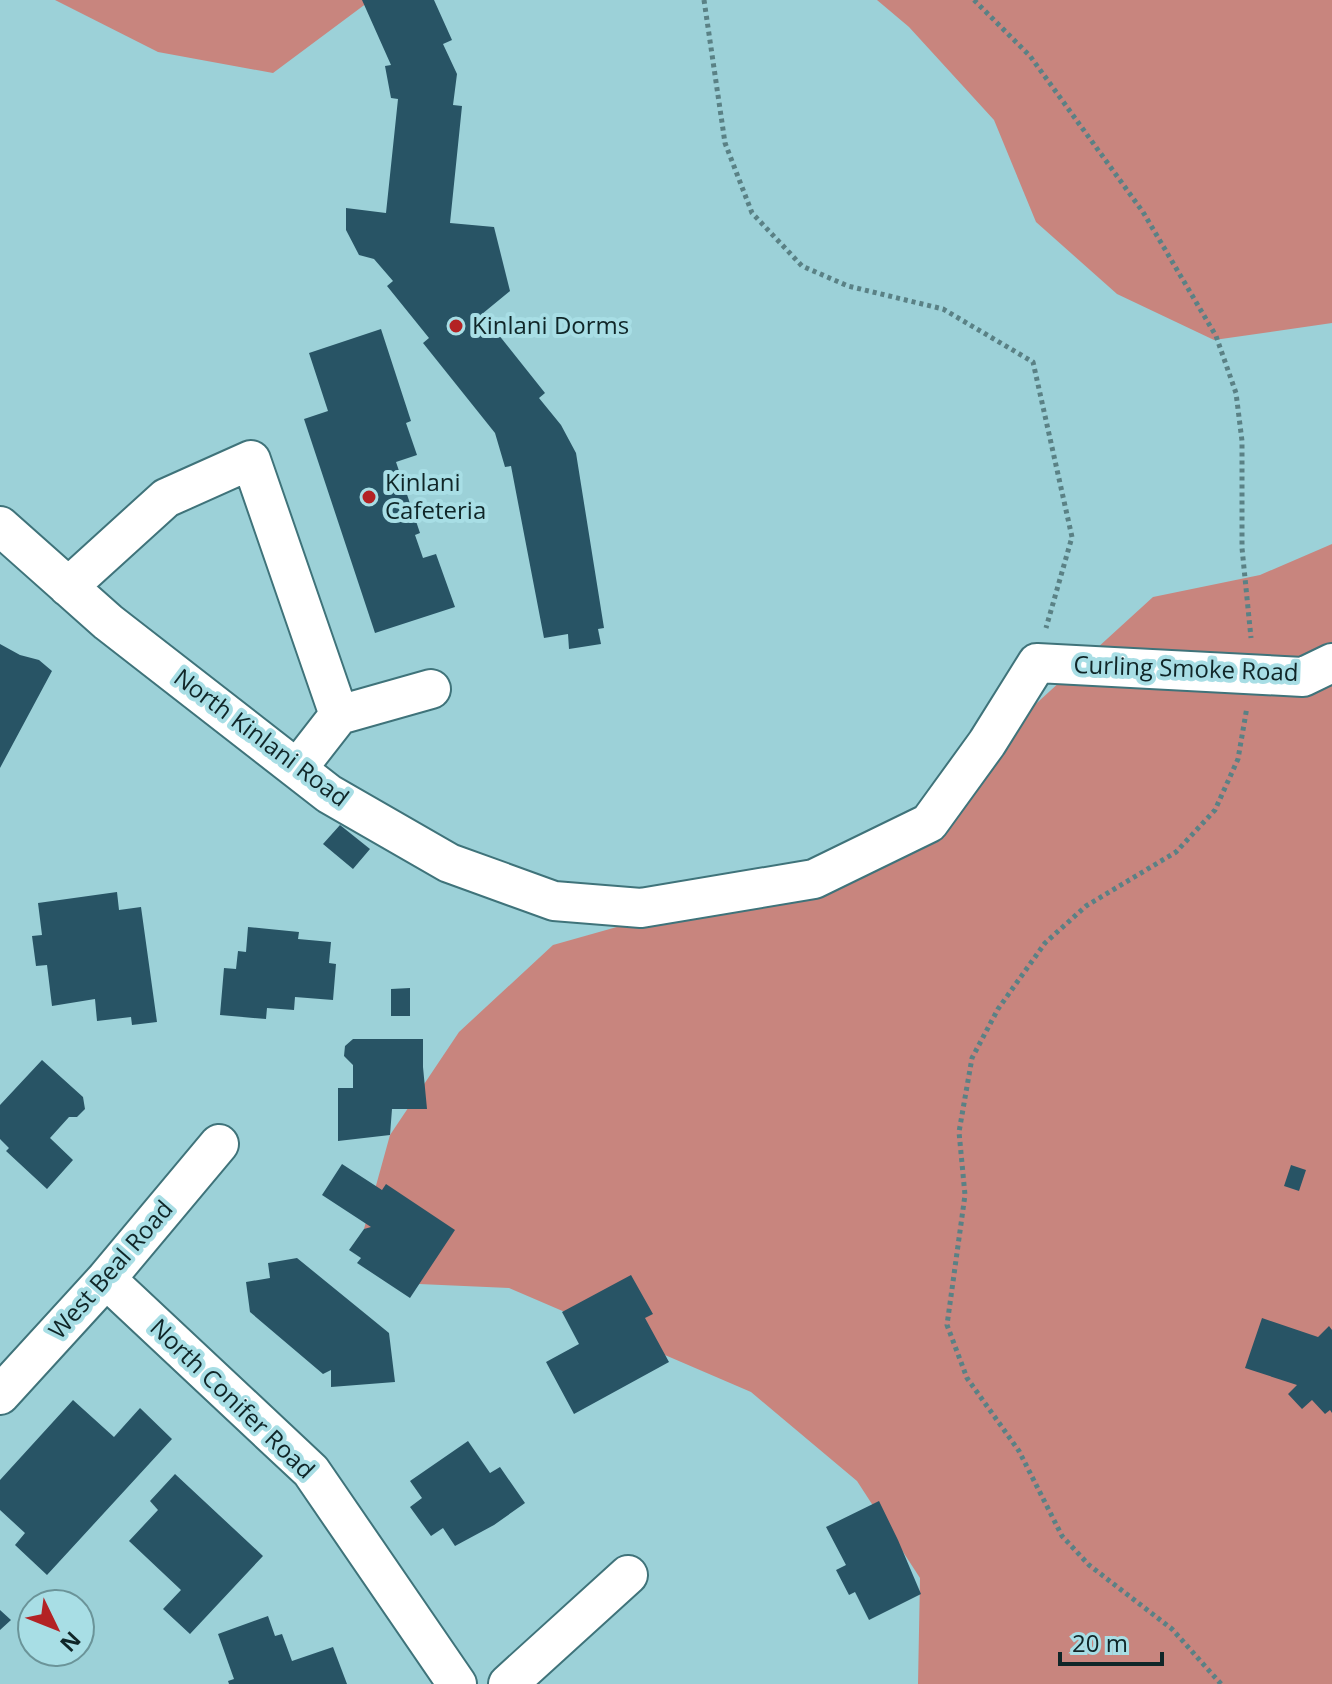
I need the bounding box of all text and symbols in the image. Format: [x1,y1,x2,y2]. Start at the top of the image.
place label: Kinlani Dorms [472,308,629,341]
marker: Kinlani Dorms [447,317,465,335]
place label: Kinlani Cafeteria [385,465,486,526]
marker: Kinlani Cafeteria [360,488,378,506]
street label: Curling Smoke Road [1073,647,1299,688]
street label: North Kinlani Road [168,660,356,813]
street label: West Beal Road [40,1193,179,1345]
street label: North Conifer Road [144,1311,323,1485]
north arrow [16,1588,96,1668]
scale bar [1060,1616,1162,1666]
text: N [54,1626,88,1659]
text: 20 m [1072,1626,1128,1659]

